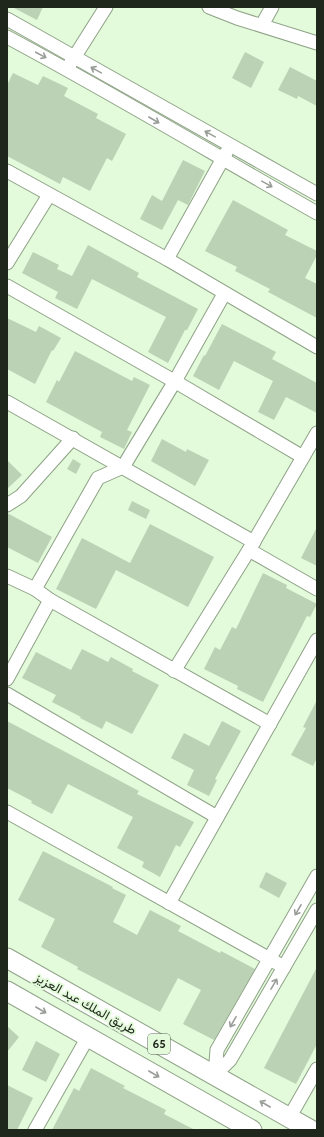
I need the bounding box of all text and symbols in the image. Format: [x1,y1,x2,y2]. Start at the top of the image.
one-way arrow [35,52,47,60]
one-way arrow [91,66,103,73]
one-way arrow [148,116,160,124]
one-way arrow [204,129,216,137]
one-way arrow [261,181,273,189]
one-way arrow [293,904,301,916]
street label: طريق الملك عبد العزيز [31,968,139,1038]
one-way arrow [271,978,279,990]
one-way arrow [35,1006,47,1014]
one-way arrow [228,1016,236,1028]
road number: 65 [148,1034,170,1054]
one-way arrow [148,1071,160,1079]
one-way arrow [259,1099,271,1107]

